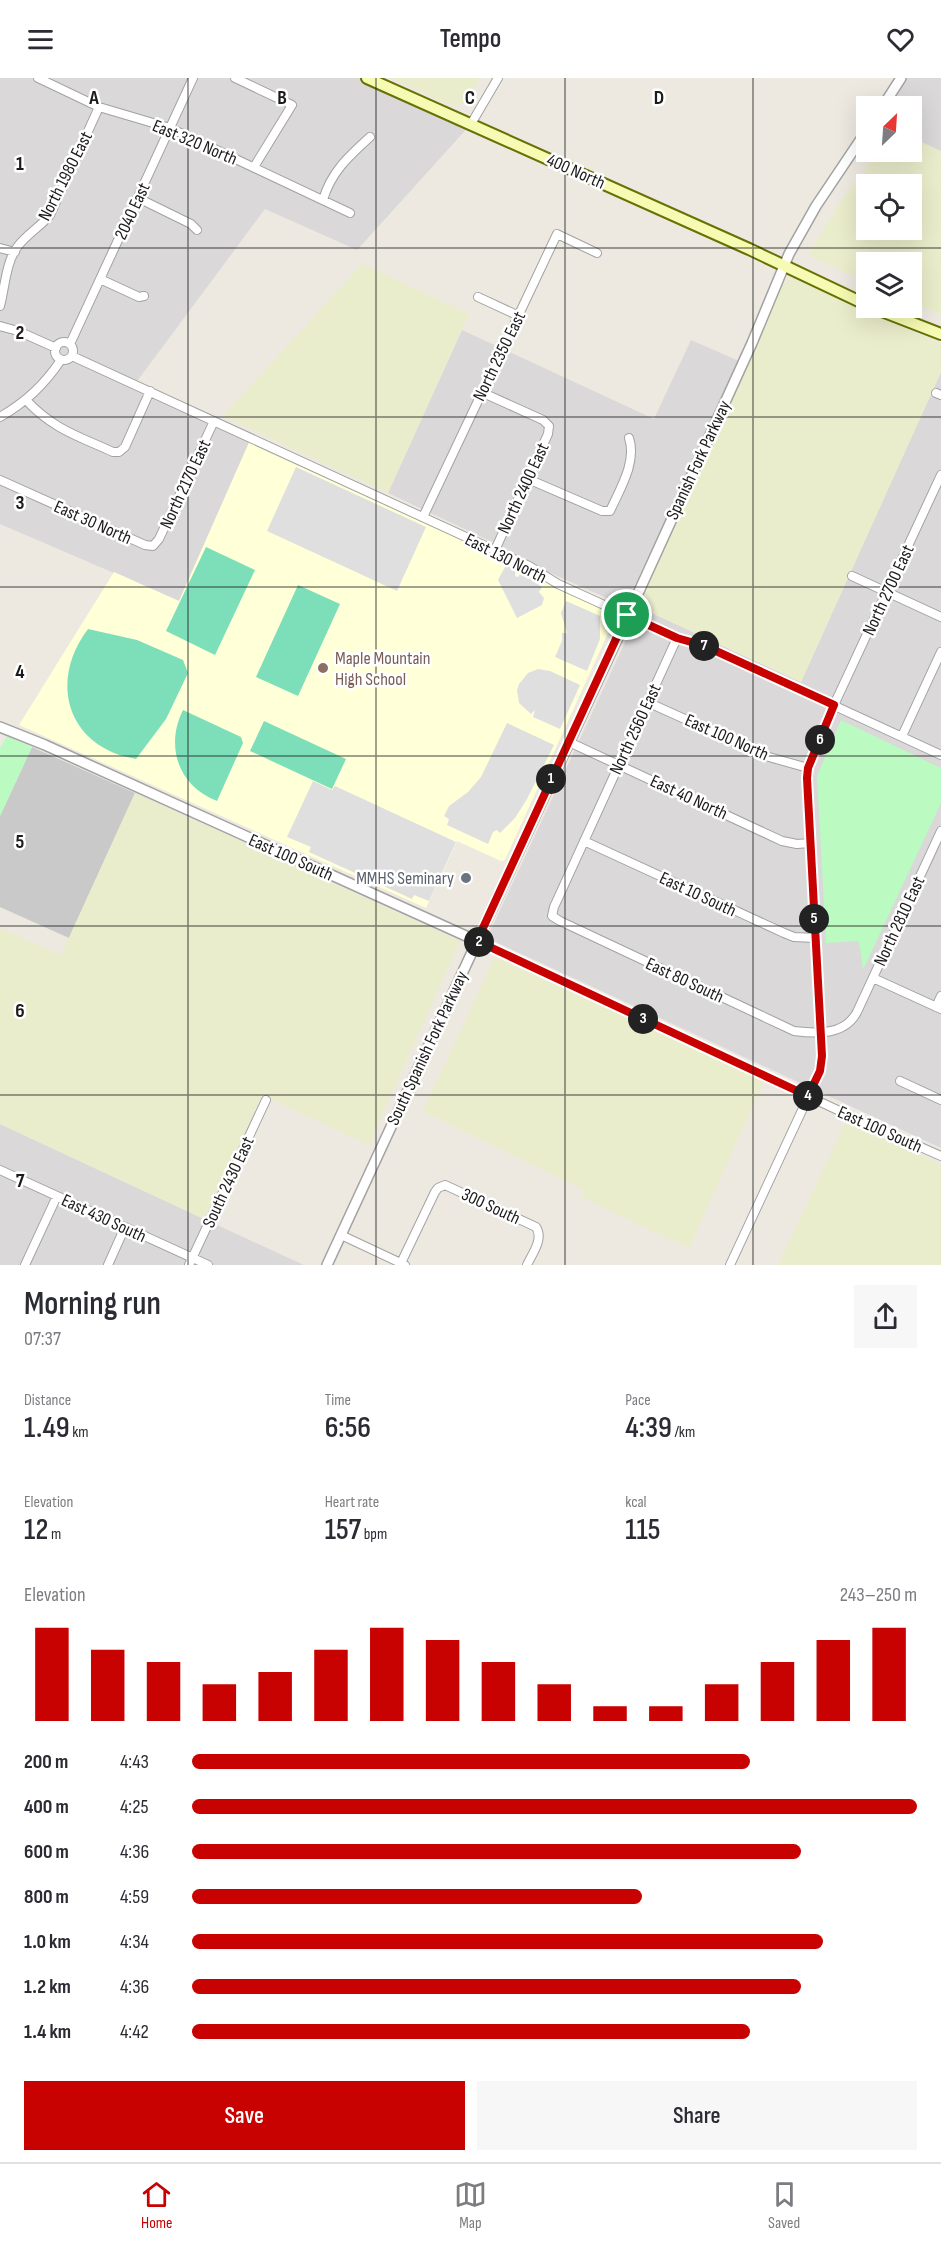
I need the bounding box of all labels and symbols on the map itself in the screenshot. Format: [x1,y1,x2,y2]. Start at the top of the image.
text: A [88,86,99,110]
text: B [277,86,287,110]
text: C [465,86,475,110]
text: D [654,86,664,110]
north arrow [856,96,922,162]
street label: East 320 North [149,115,240,170]
street label: North 1980 East [34,128,97,224]
street label: 400 North [543,149,608,194]
text: 1 [16,152,24,176]
street label: 2040 East [110,179,155,243]
street label: North 2350 East [469,307,530,405]
text: 2 [16,321,24,345]
street label: Spanish Fork Parkway [662,397,735,523]
street label: North 2170 East [156,436,215,532]
street label: North 2400 East [493,439,554,537]
text: 3 [16,491,25,515]
street label: East 30 North [51,496,135,549]
street label: East 130 North [461,529,550,588]
street label: North 2700 East [858,541,919,639]
pin [601,589,652,640]
pin: 7 [689,631,719,661]
place label: Maple Mountain High School [335,648,430,690]
text: 4 [15,660,25,684]
marker: Maple Mountain High School [316,661,330,675]
street label: North 2560 East [605,680,666,778]
street label: East 100 North [682,710,772,765]
pin: 6 [805,725,835,755]
pin: 1 [536,764,566,794]
street label: East 40 North [647,770,731,824]
text: 5 [16,830,25,854]
street label: East 100 South [245,830,336,885]
place label: MMHS Seminary [356,868,454,889]
street label: East 10 South [656,868,739,921]
marker: MMHS Seminary [459,871,473,885]
street label: North 2810 East [870,873,930,969]
pin: 5 [799,904,829,934]
pin: 2 [464,927,494,957]
street label: East 80 South [642,953,727,1008]
street label: South Spanish Fork Parkway [382,968,472,1129]
text: 6 [15,999,25,1023]
pin: 3 [628,1004,658,1034]
pin: 4 [793,1081,823,1111]
street label: East 100 South [834,1102,925,1157]
street label: South 2430 East [198,1133,259,1231]
text: 7 [16,1169,25,1193]
street label: 300 South [458,1184,523,1229]
street label: East 430 South [58,1190,149,1247]

